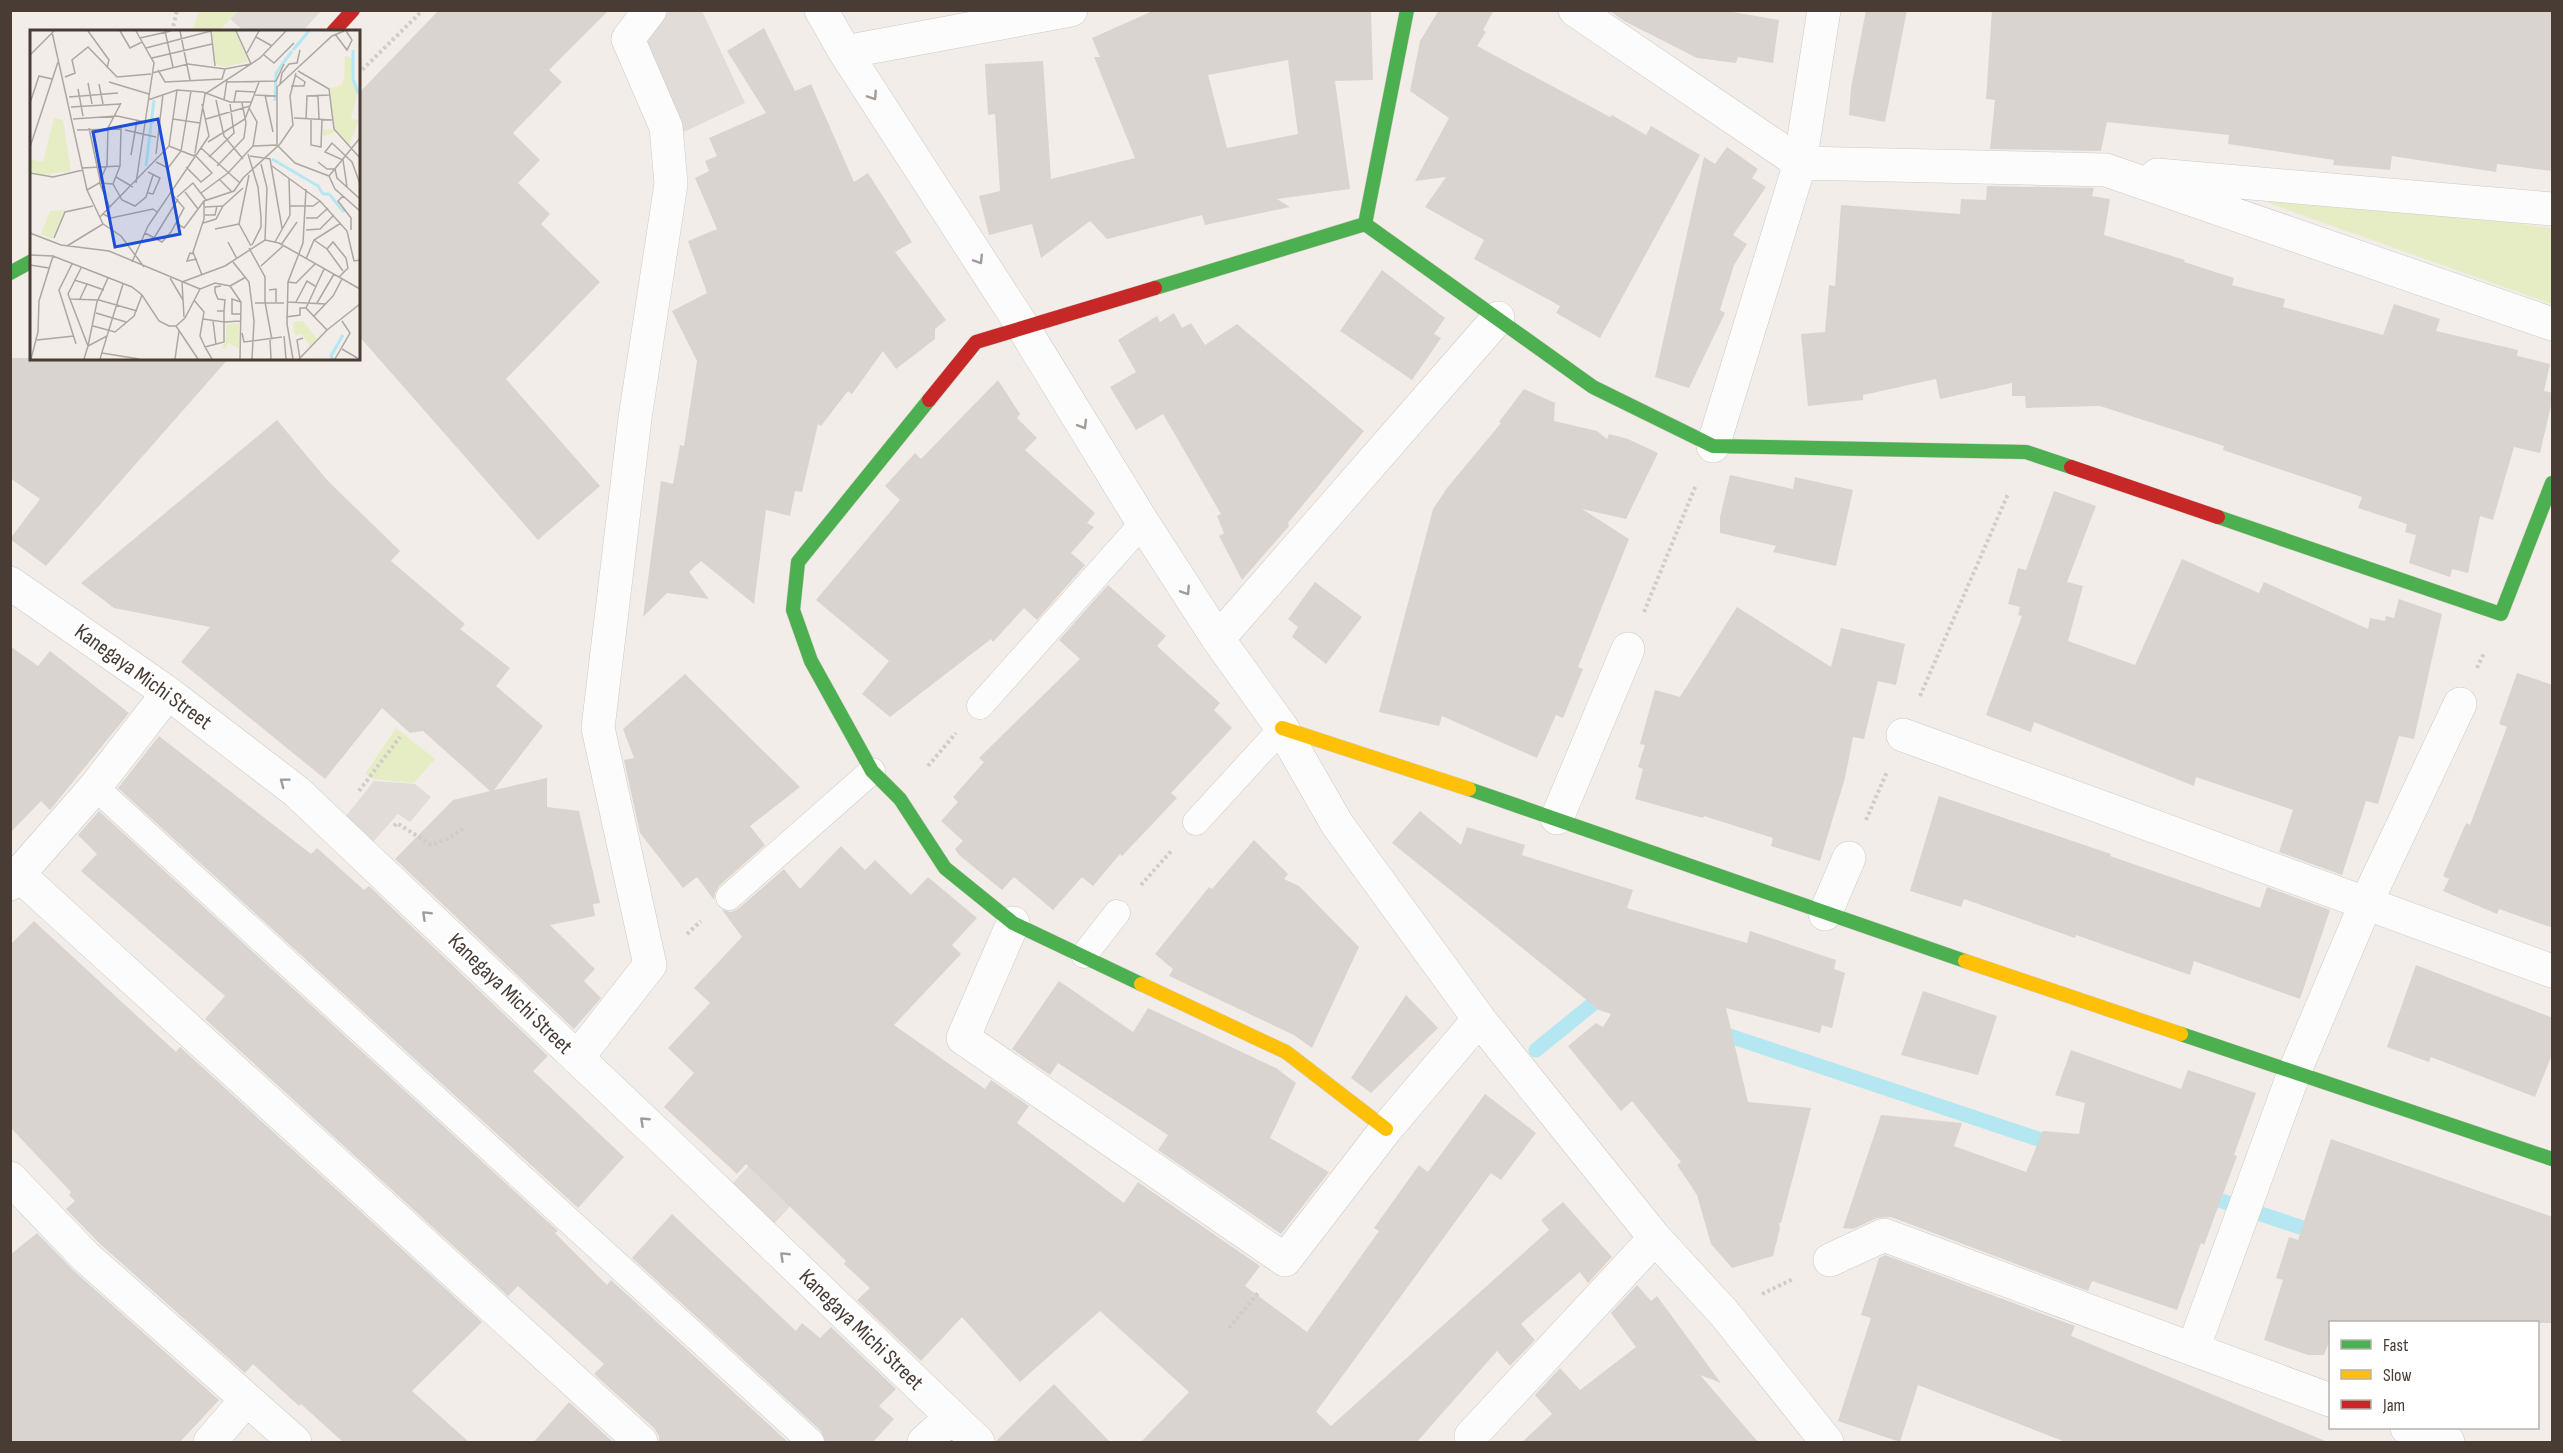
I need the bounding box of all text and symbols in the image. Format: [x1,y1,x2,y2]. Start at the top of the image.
inset map [30,30,360,360]
one-way arrow [866,90,878,100]
one-way arrow [972,254,984,264]
one-way arrow [1075,419,1087,429]
one-way arrow [1179,584,1190,595]
street label: Kanegaya Michi Street [69,618,217,736]
one-way arrow [279,778,290,789]
one-way arrow [423,911,434,922]
street label: Kanegaya Michi Street [442,928,578,1060]
one-way arrow [640,1117,651,1128]
one-way arrow [781,1253,792,1264]
street label: Kanegaya Michi Street [793,1264,929,1396]
legend [2329,1321,2539,1429]
text: Fast [2383,1335,2409,1356]
text: Slow [2383,1365,2412,1386]
text: Jam [2382,1395,2405,1416]

